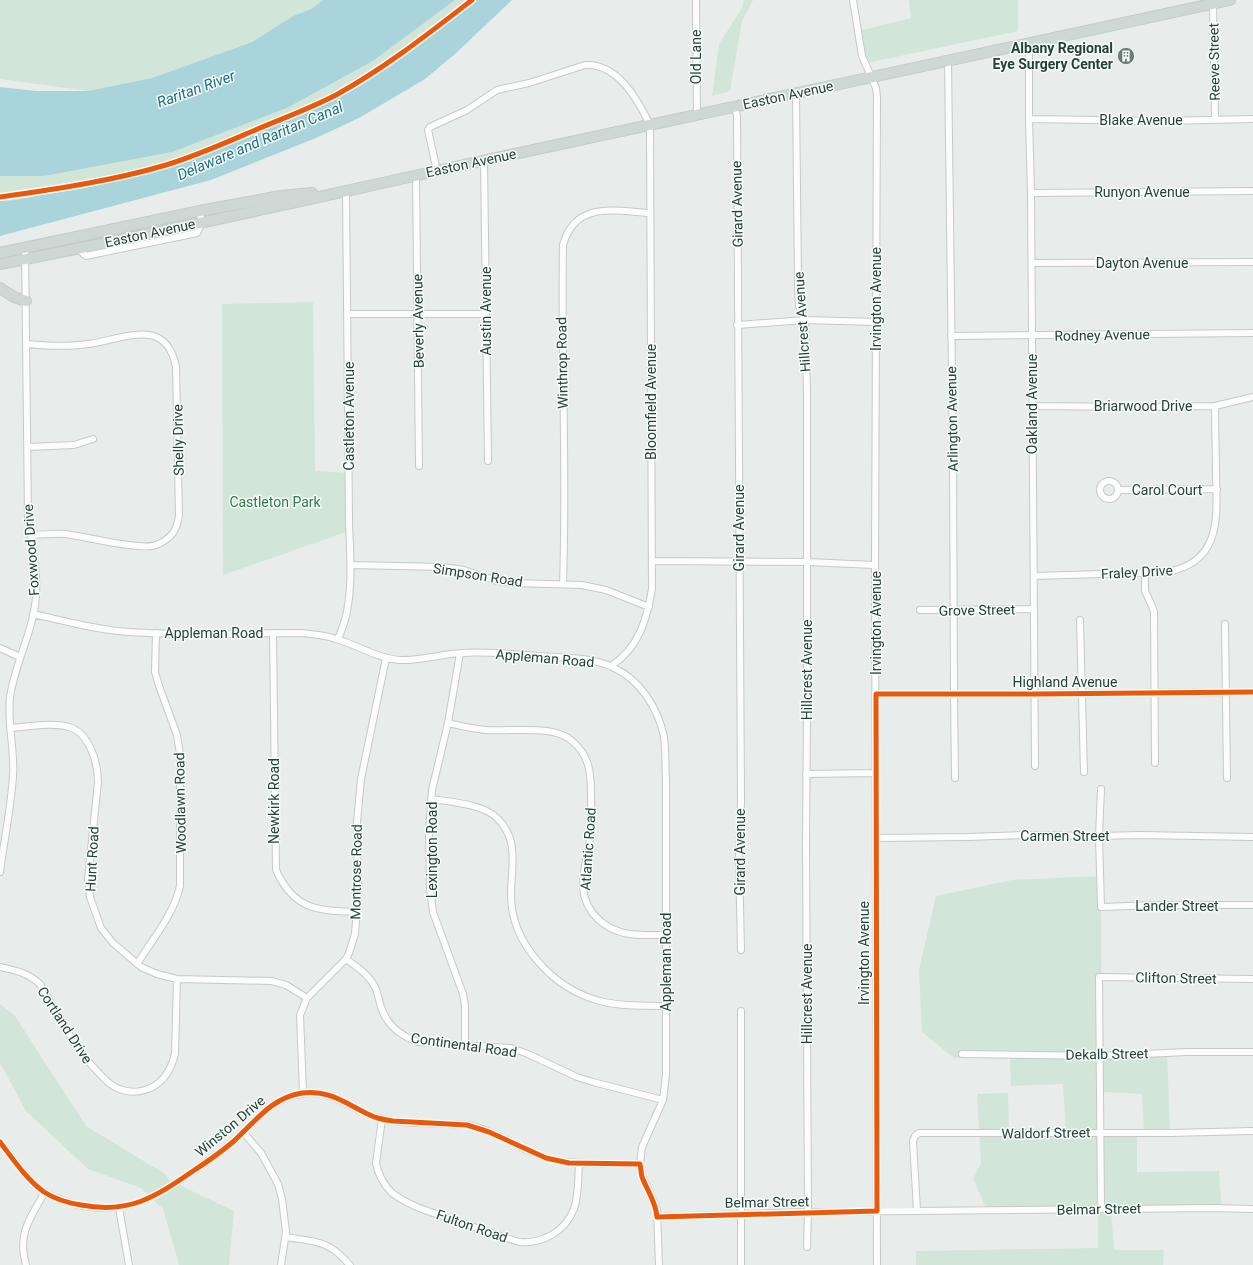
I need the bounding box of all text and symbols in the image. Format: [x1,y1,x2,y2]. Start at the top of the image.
street label: Reeve Street [1205,22,1223,101]
street label: Old Lane [688,30,704,84]
place label: Albany Regional Eye Surgery Center [993,40,1113,72]
building icon: Albany Regional Eye Surgery Center [1116,46,1136,66]
water label: Raritan River [154,66,239,111]
street label: Easton Avenue [741,78,835,112]
water label: Delaware and Raritan Canal [174,98,346,184]
street label: Blake Avenue [1099,112,1183,128]
street label: Easton Avenue [424,146,518,180]
street label: Girard Avenue [728,160,746,248]
street label: Runyon Avenue [1094,184,1190,200]
street label: Easton Avenue [103,216,197,250]
street label: Irvington Avenue [868,247,884,351]
street label: Dayton Avenue [1096,255,1188,271]
street label: Austin Avenue [478,267,494,355]
street label: Hillcrest Avenue [791,271,813,373]
street label: Beverly Avenue [409,274,427,368]
street label: Winthrop Road [553,317,571,409]
street label: Rodney Avenue [1054,326,1150,344]
street label: Bloomfield Avenue [643,344,659,460]
street label: Oakland Avenue [1024,354,1040,454]
street label: Castleton Avenue [341,362,357,470]
street label: Arlington Avenue [943,366,961,472]
street label: Briarwood Drive [1094,398,1192,414]
street label: Shelly Drive [169,404,187,476]
street label: Carol Court [1132,482,1203,498]
street label: Girard Avenue [731,485,747,571]
park label: Castleton Park [229,494,322,510]
street label: Foxwood Drive [20,504,42,596]
street label: Simpson Road [432,560,524,590]
street label: Fraley Drive [1101,562,1173,582]
street label: Irvington Avenue [868,571,884,675]
street label: Grove Street [939,601,1016,619]
street label: Hillcrest Avenue [799,620,815,720]
street label: Appleman Road [165,625,263,641]
street label: Appleman Road [495,646,595,670]
street label: Highland Avenue [1013,674,1117,690]
street label: Woodlawn Road [171,752,189,854]
street label: Newkirk Road [266,758,282,844]
street label: Lexington Road [424,802,440,898]
street label: Atlantic Road [577,807,599,891]
street label: Girard Avenue [732,809,748,895]
street label: Montrose Road [347,824,365,920]
street label: Hunt Road [82,826,102,892]
street label: Carmen Street [1020,828,1110,844]
street label: Lander Street [1135,898,1219,914]
street label: Irvington Avenue [856,901,872,1005]
street label: Appleman Road [658,913,674,1011]
street label: Hillcrest Avenue [799,944,815,1044]
street label: Clifton Street [1135,969,1217,987]
street label: Cortland Drive [34,984,96,1066]
street label: Continental Road [410,1030,518,1060]
street label: Dekalb Street [1065,1045,1149,1063]
street label: Winston Drive [192,1092,268,1160]
street label: Waldorf Street [1001,1124,1091,1142]
street label: Belmar Street [725,1193,810,1211]
street label: Belmar Street [1057,1200,1142,1218]
street label: Fulton Road [434,1206,510,1246]

